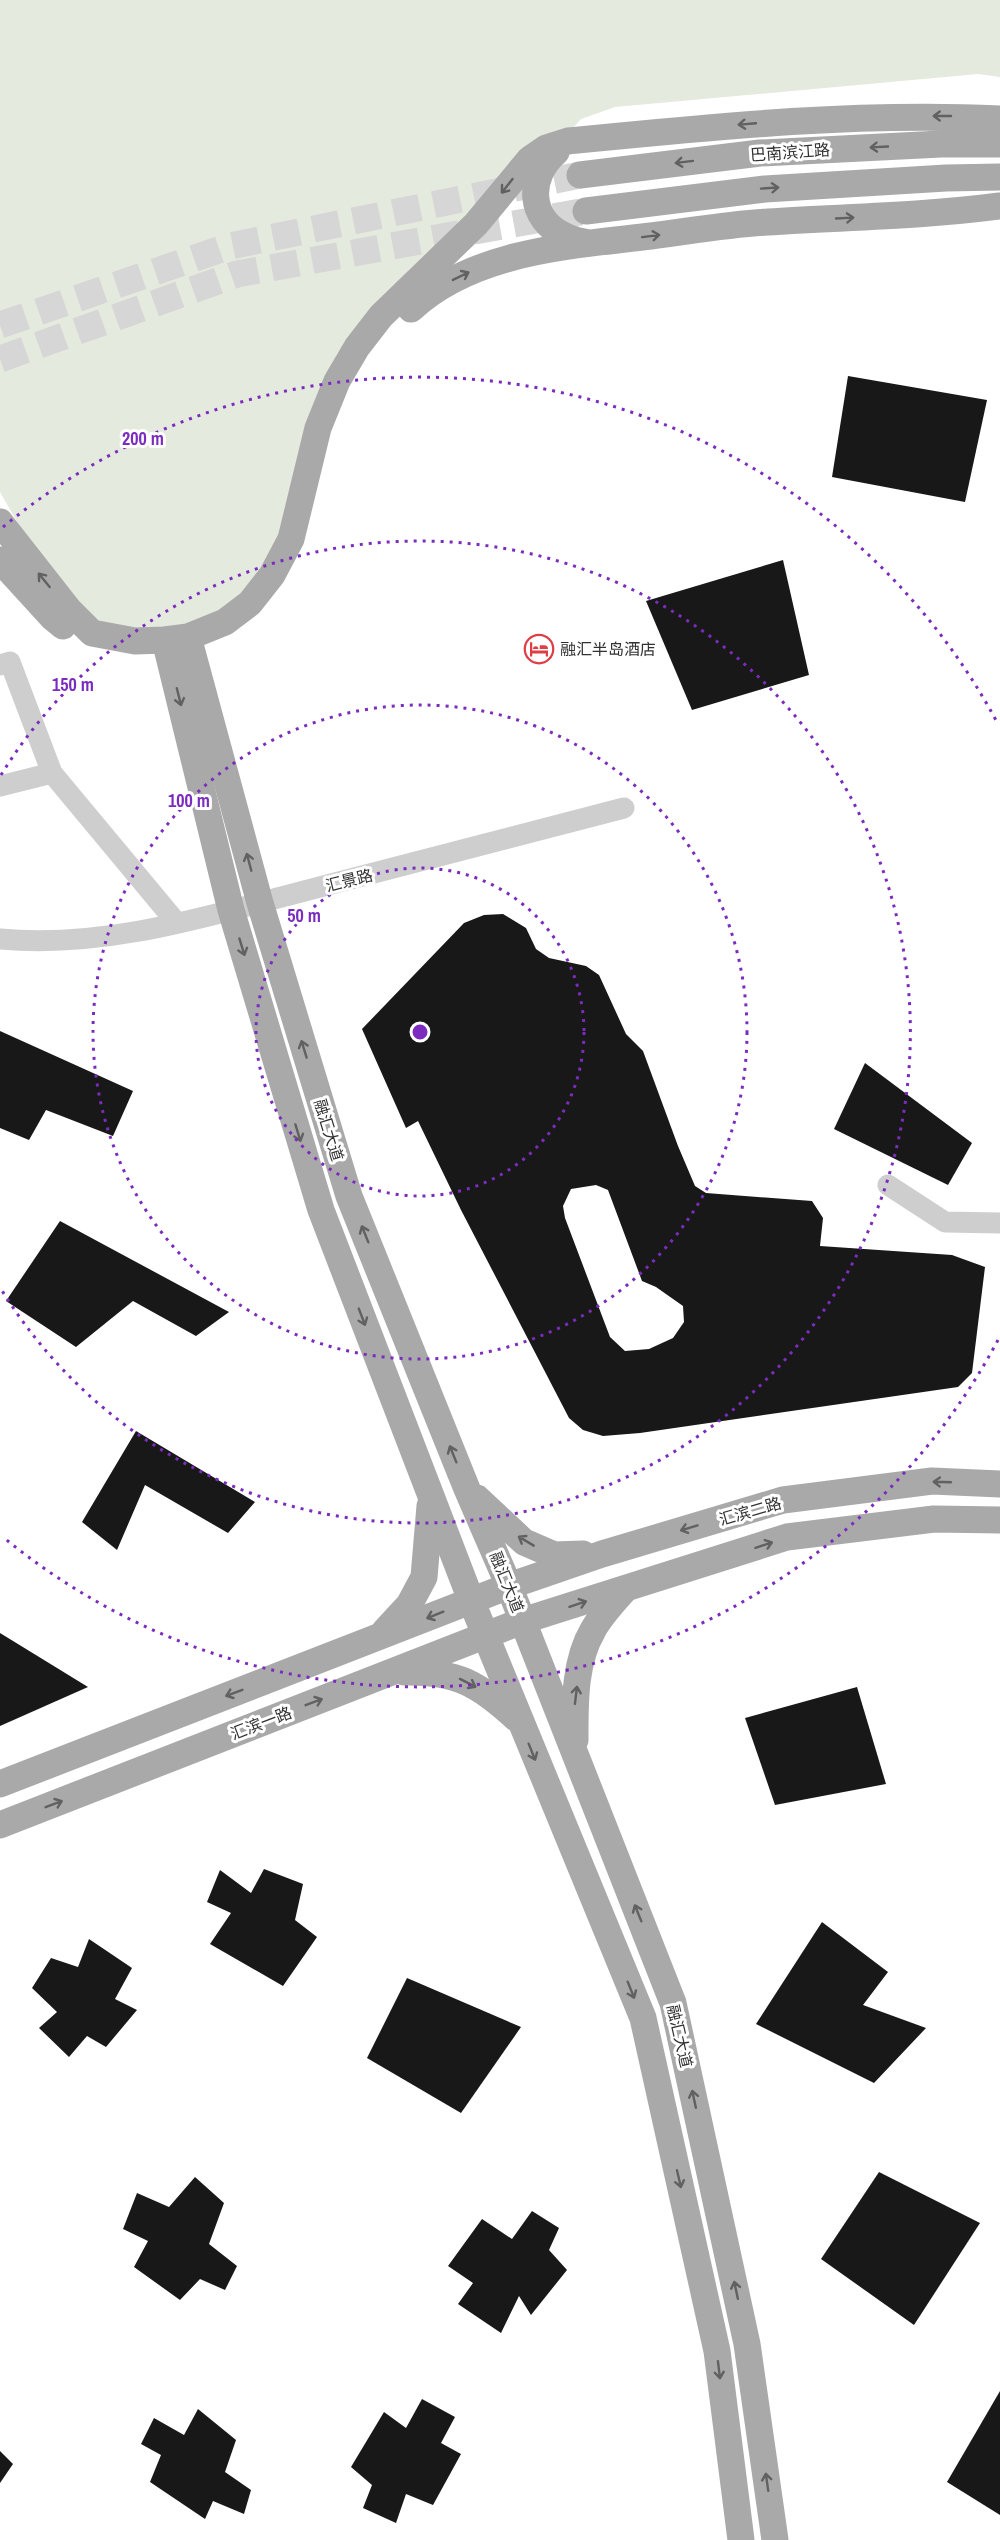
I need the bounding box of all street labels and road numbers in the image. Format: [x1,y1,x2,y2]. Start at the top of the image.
street label: 巴南滨江路 [749,138,831,166]
street label: 汇景路 [323,864,375,896]
street label: 融汇大道 [309,1096,349,1164]
street label: 汇滨二路 [716,1492,784,1530]
street label: 融汇大道 [485,1548,529,1616]
street label: 汇滨一路 [227,1701,295,1745]
street label: 融汇大道 [662,2002,698,2070]

